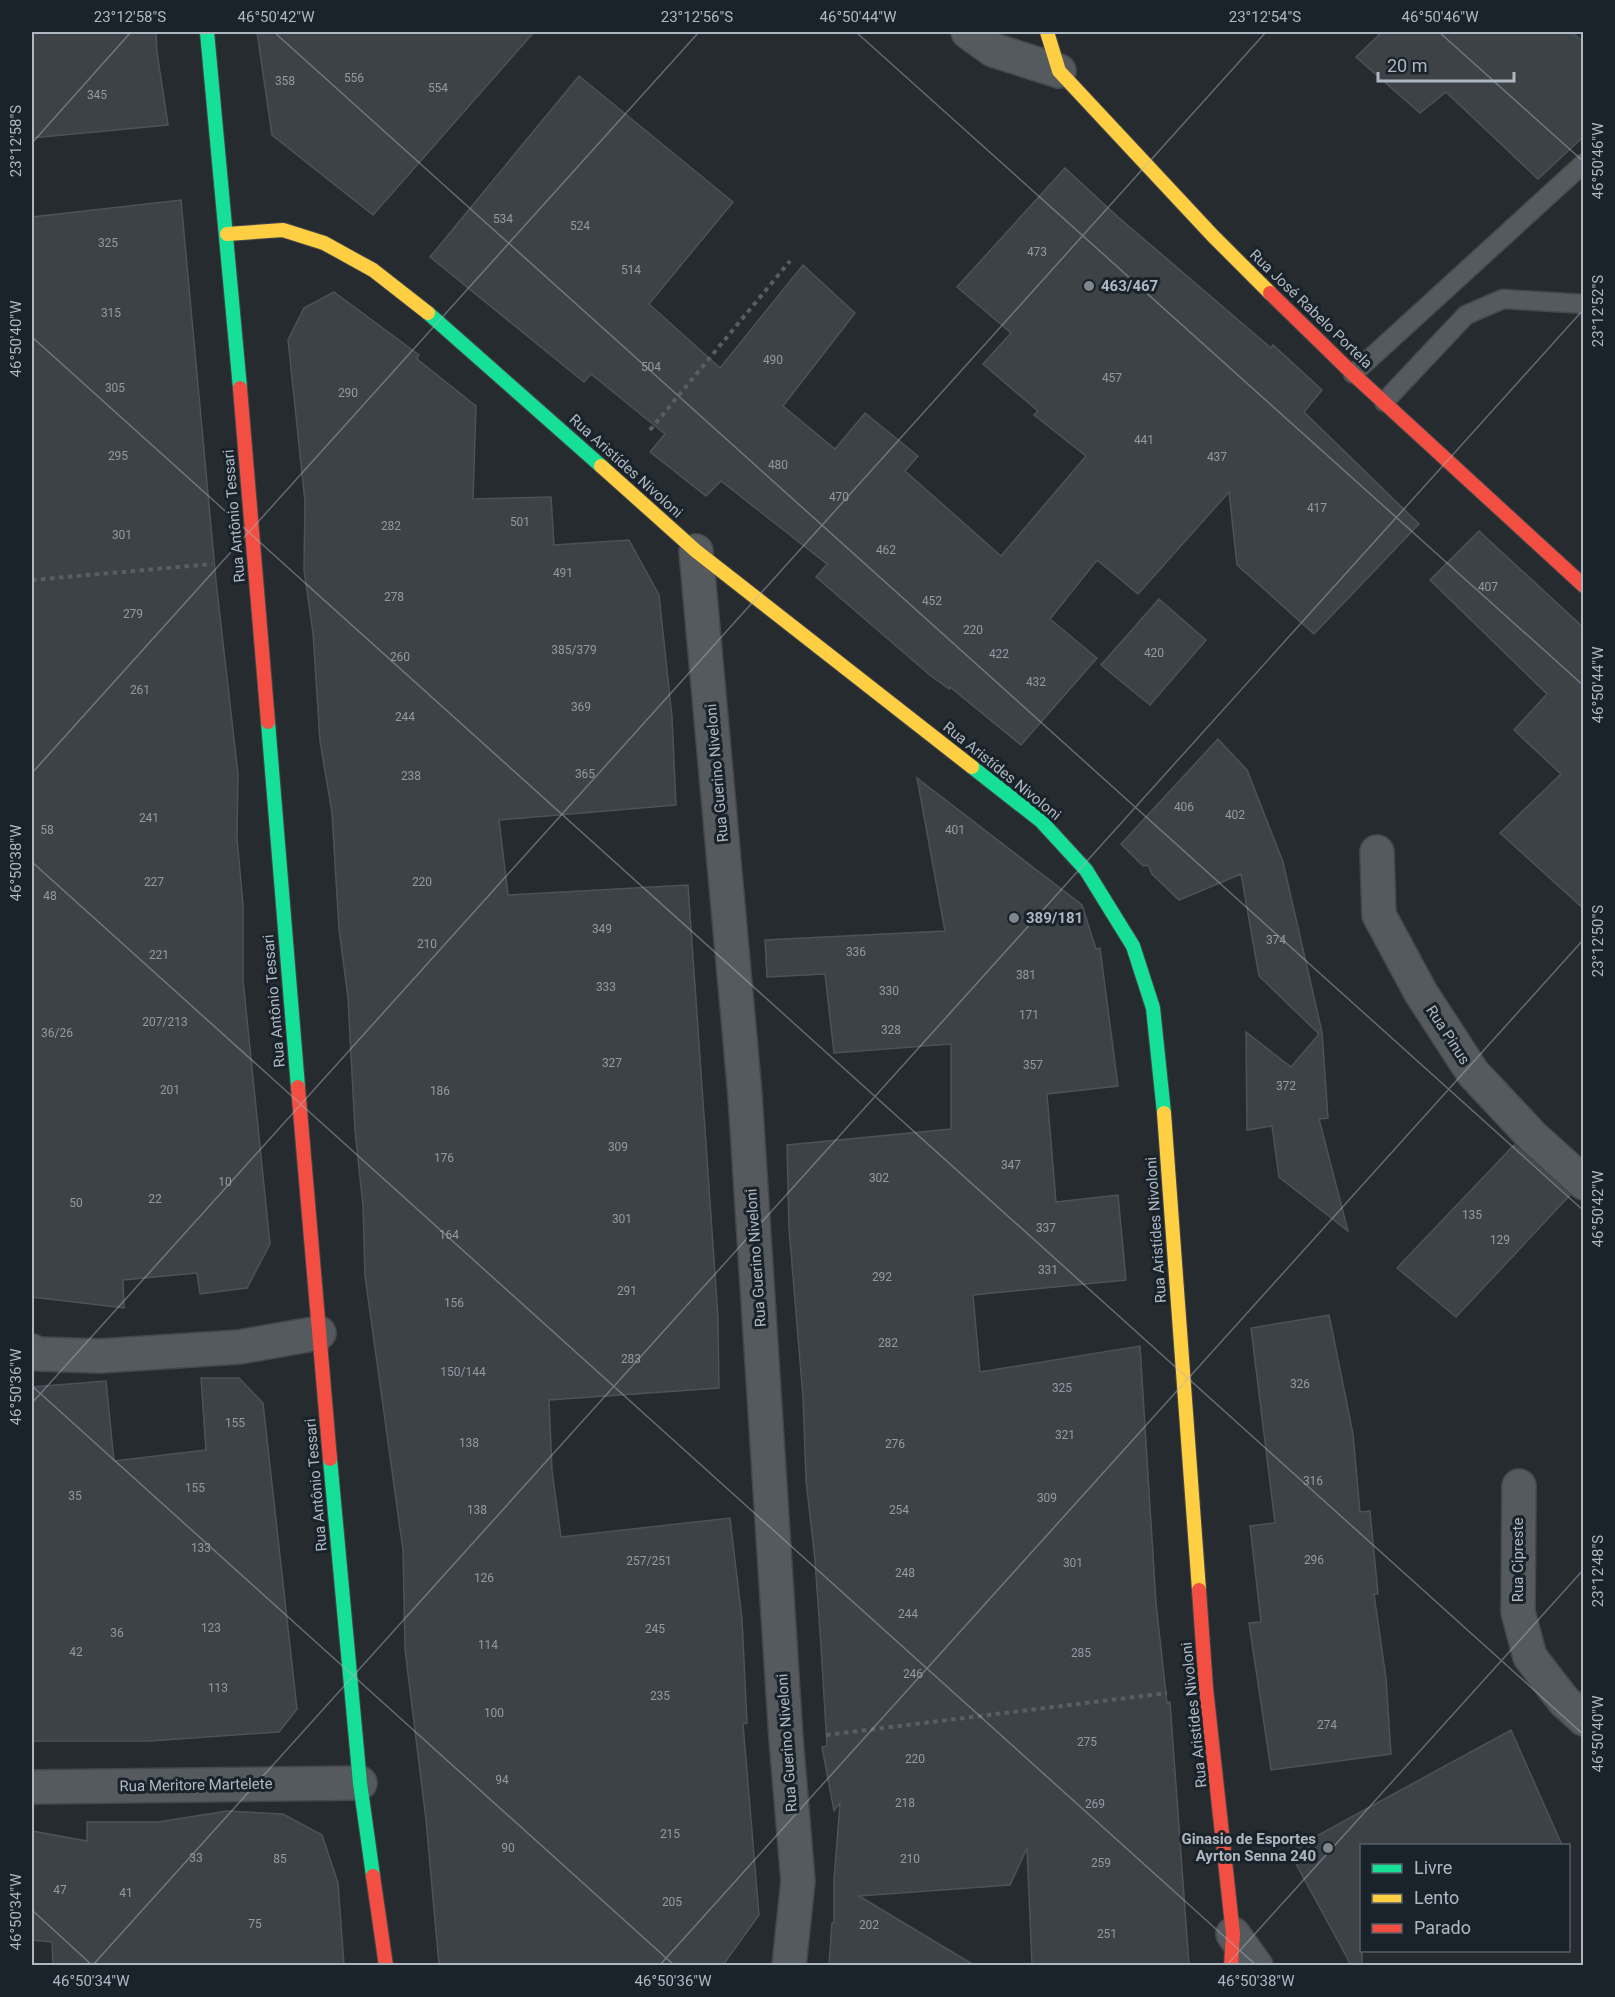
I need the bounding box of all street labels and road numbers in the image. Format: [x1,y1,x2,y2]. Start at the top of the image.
street label: Rua José Rabelo Portela [1246,246,1376,372]
street label: Rua Aristídes Nivoloni [566,410,686,522]
street label: Rua Antônio Tessari [219,449,249,583]
street label: Rua Guerino Niveloni [702,703,732,843]
street label: Rua Aristídes Nivoloni [939,718,1065,824]
street label: Rua Antônio Tessari [259,934,289,1068]
street label: Rua Pinus [1422,1002,1474,1068]
street label: Rua Aristídes Nivoloni [1142,1156,1170,1304]
street label: Rua Guerino Niveloni [742,1188,770,1328]
street label: Rua Antônio Tessari [301,1418,331,1552]
street label: Rua Cipreste [1509,1518,1527,1602]
street label: Rua Aristídes Nivoloni [1177,1641,1211,1789]
street label: Rua Guerino Niveloni [773,1673,801,1813]
street label: Rua Meritore Martelete [119,1775,273,1795]

